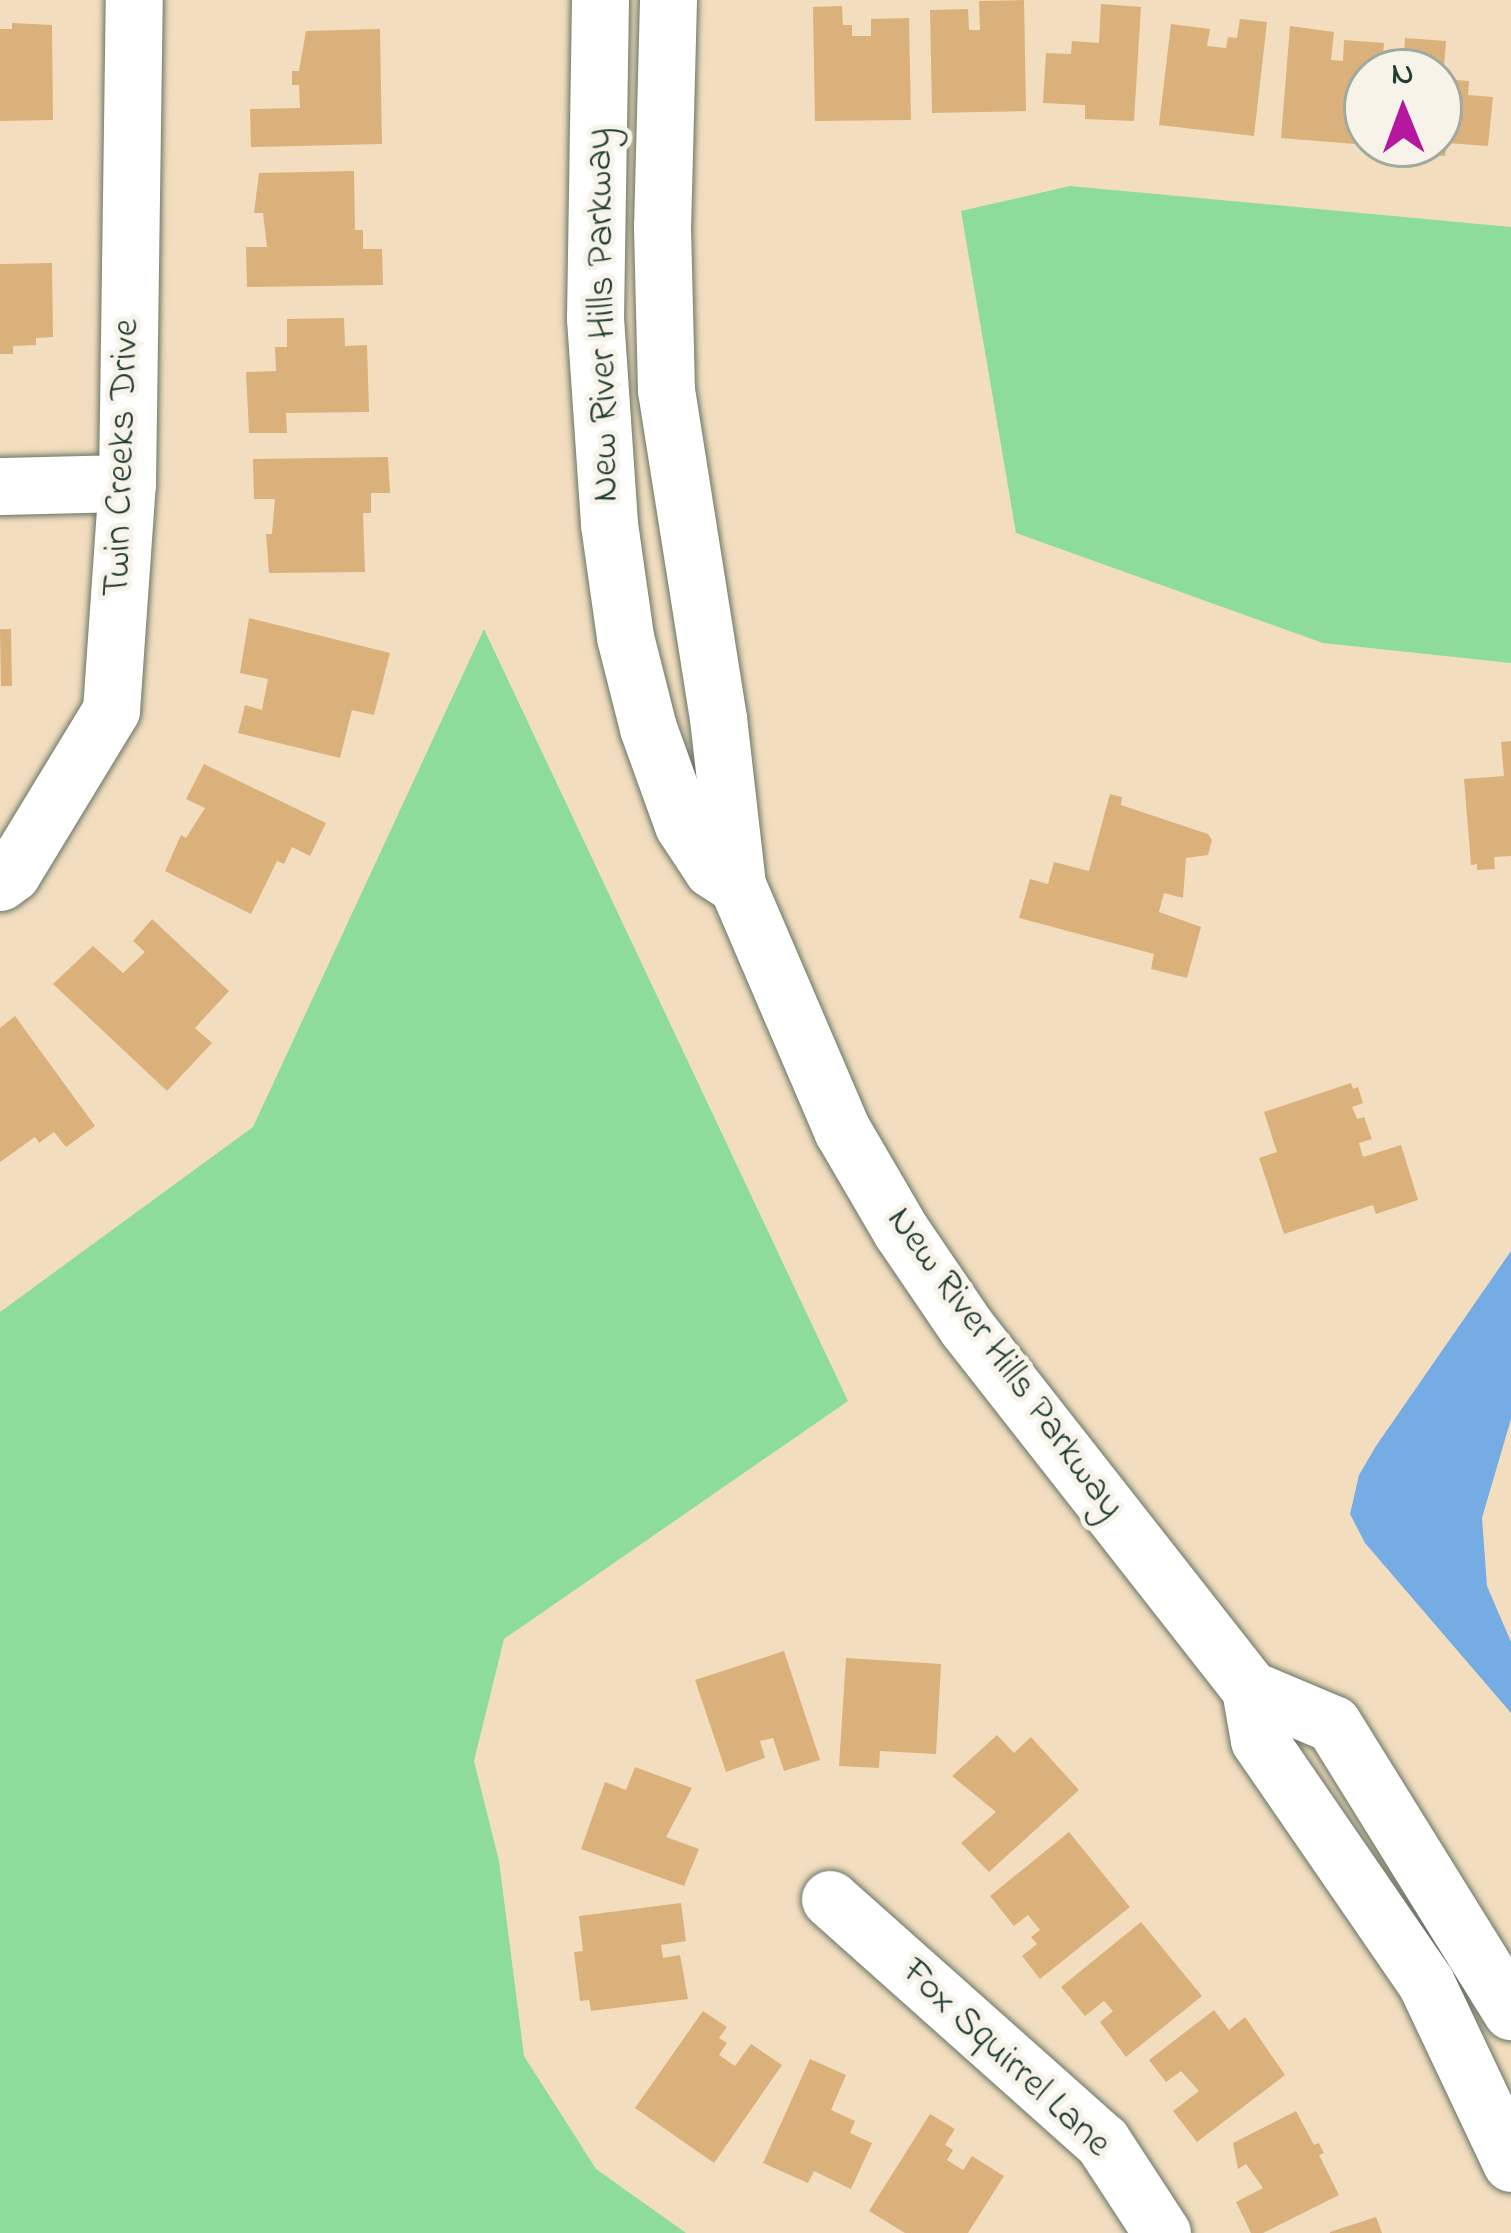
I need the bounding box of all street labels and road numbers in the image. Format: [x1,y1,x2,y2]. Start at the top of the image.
street label: New River Hills Parkway [577,127,631,503]
street label: Twin Creeks Drive [95,318,151,598]
street label: New River Hills Parkway [875,1199,1133,1529]
street label: Fox Squirrel Lane [890,1950,1120,2168]

